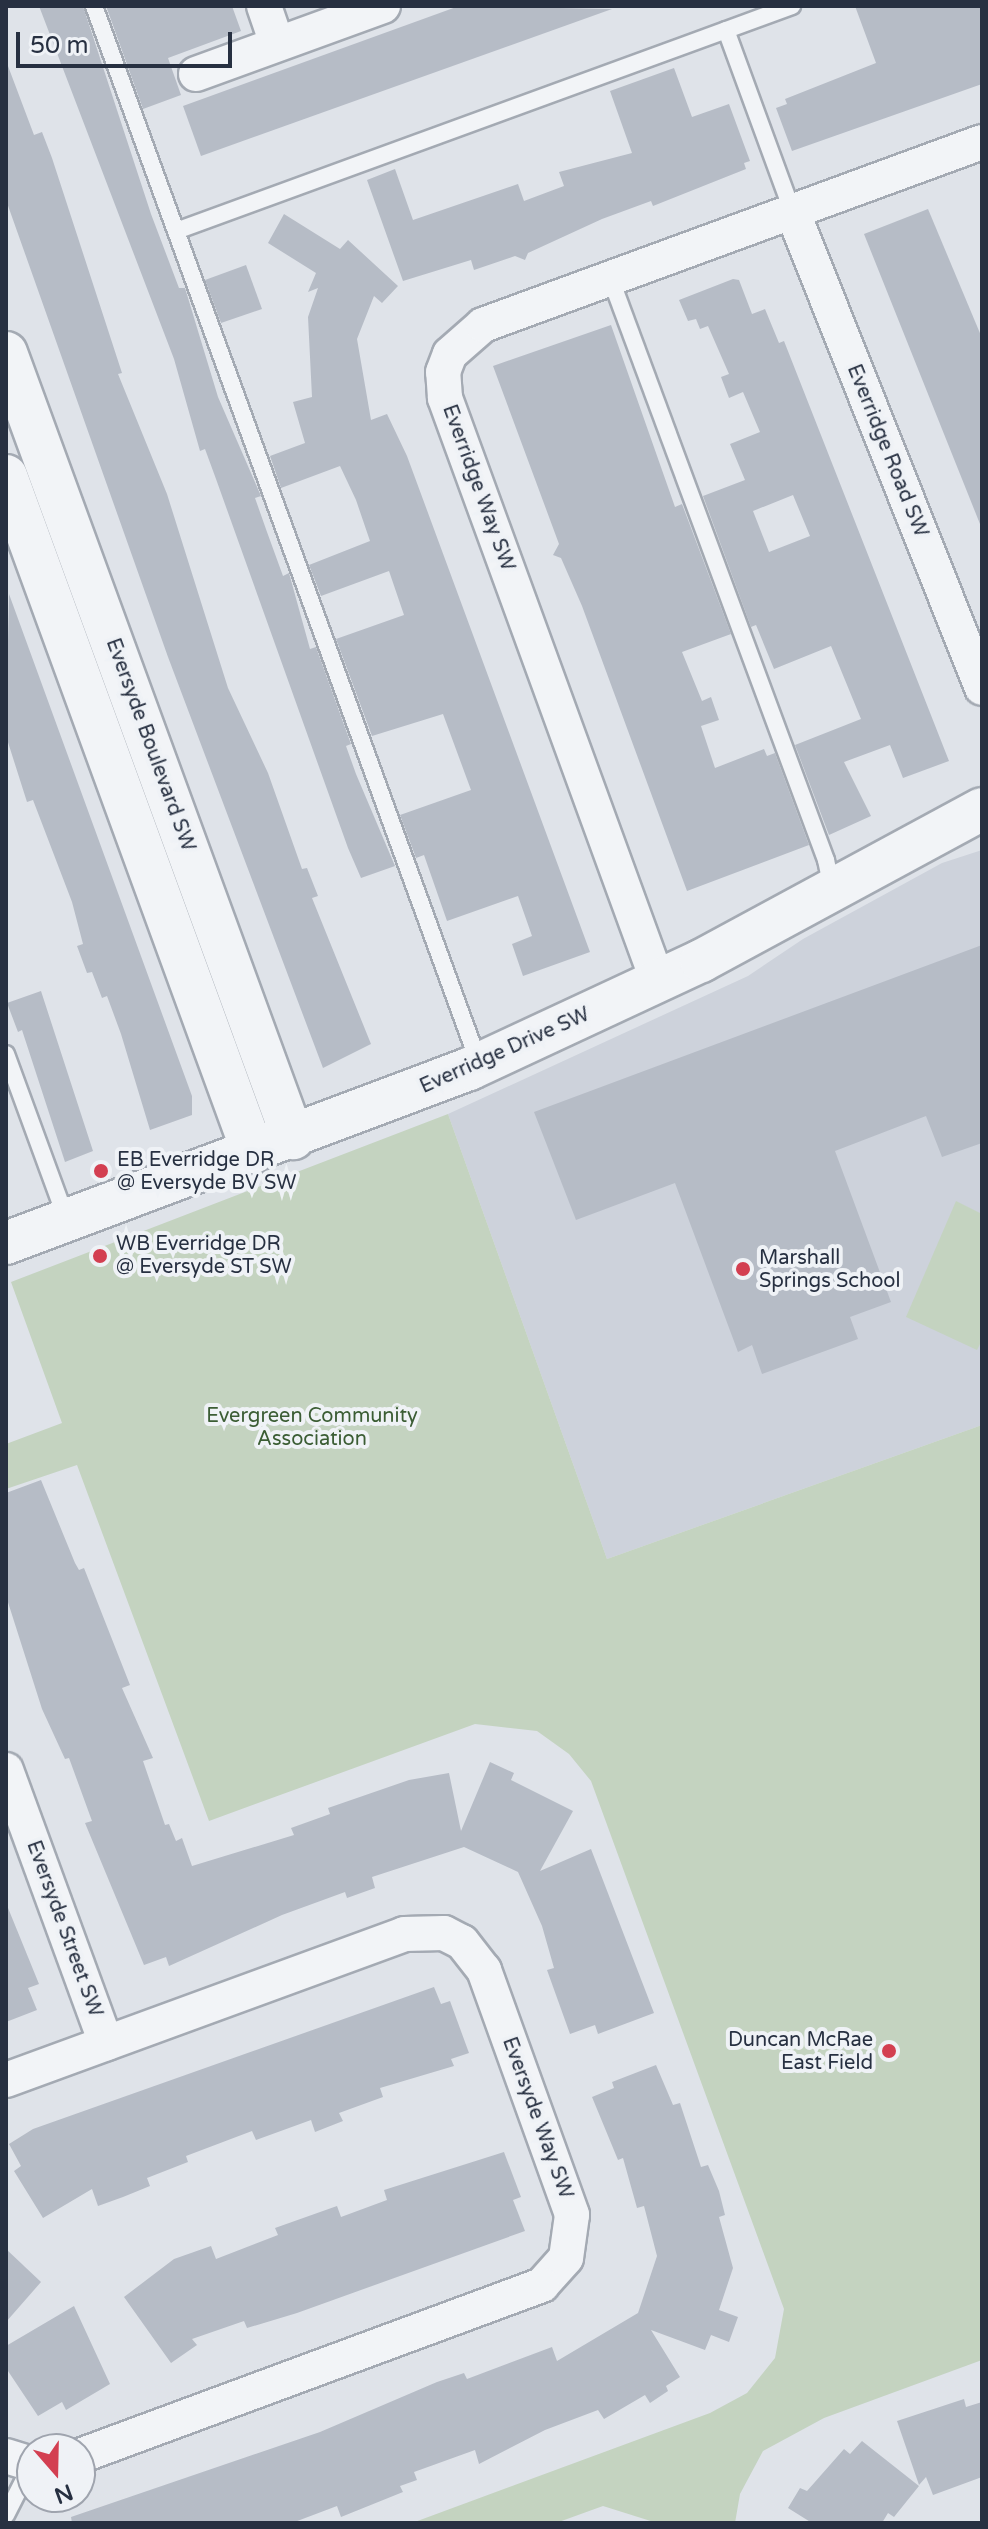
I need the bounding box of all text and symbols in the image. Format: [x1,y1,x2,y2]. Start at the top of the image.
scale bar [20,16,236,66]
text: 50 m [30,31,88,60]
street label: Everridge Road SW [841,361,933,541]
street label: Everridge Way SW [437,402,519,574]
street label: Eversyde Boulevard SW [100,635,200,855]
street label: Everridge Drive SW [416,1003,594,1099]
place label: EB Everridge DR @ Eversyde BV SW [117,1148,297,1195]
marker: EB Everridge DR @ Eversyde BV SW [92,1162,110,1180]
place label: WB Everridge DR @ Eversyde ST SW [116,1232,292,1279]
place label: Marshall Springs School [759,1246,900,1293]
marker: WB Everridge DR @ Eversyde ST SW [91,1247,109,1265]
marker: Marshall Springs School [734,1260,752,1278]
park label: Evergreen Community Association [206,1404,418,1451]
street label: Eversyde Street SW [21,1837,107,2021]
place label: Duncan McRae East Field [728,2028,873,2075]
street label: Eversyde Way SW [497,2034,577,2202]
marker: Duncan McRae East Field [880,2042,898,2060]
north arrow [16,2433,96,2513]
text: N [51,2478,76,2509]

